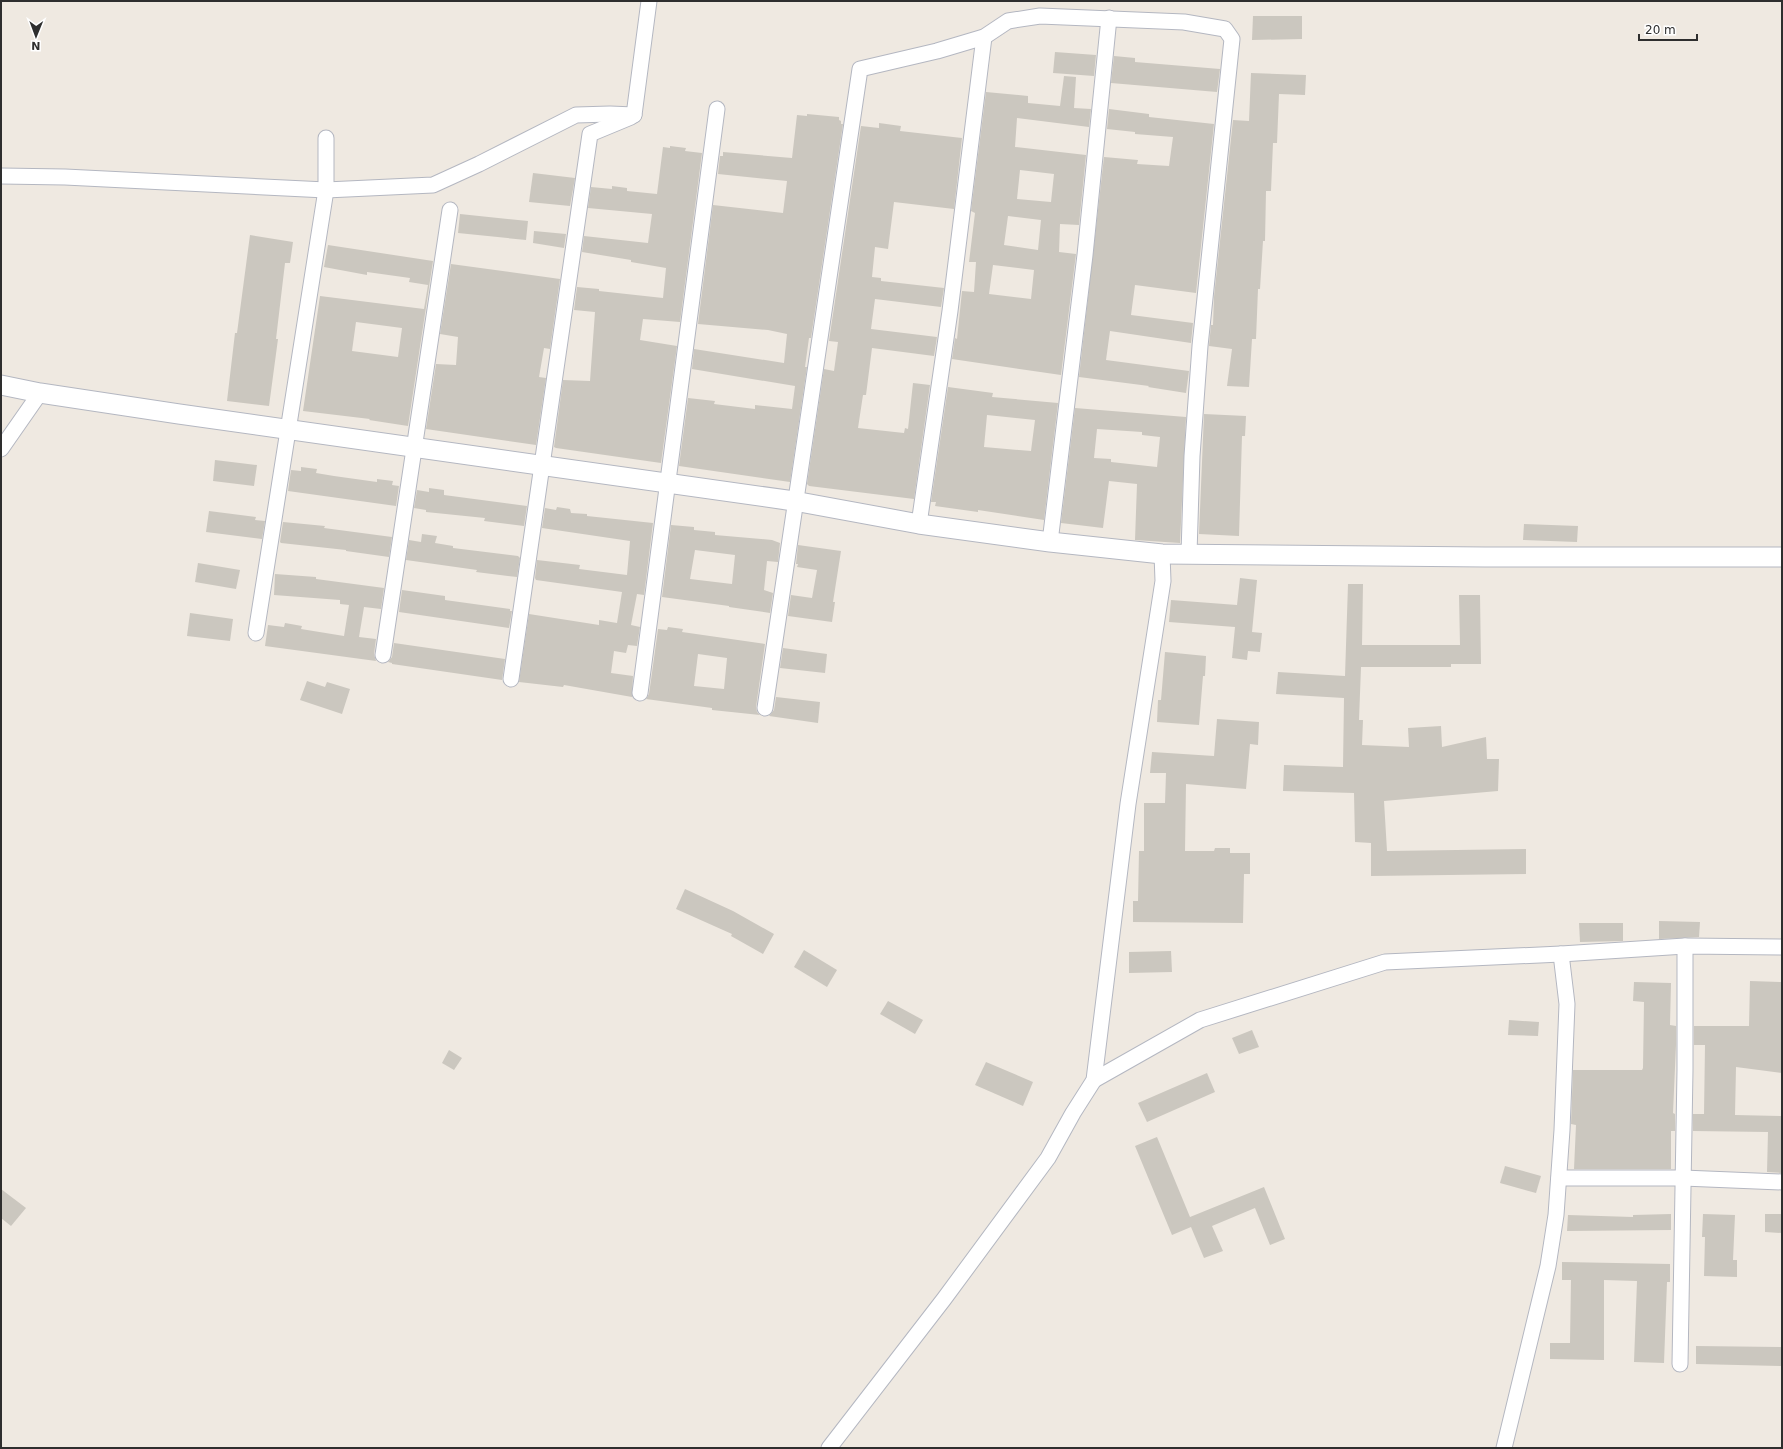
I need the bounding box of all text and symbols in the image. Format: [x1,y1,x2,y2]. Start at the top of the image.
north arrow [16,16,56,56]
scale bar [1639,16,1697,42]
text: 20 m [1645,23,1676,37]
text: N [31,39,41,52]

